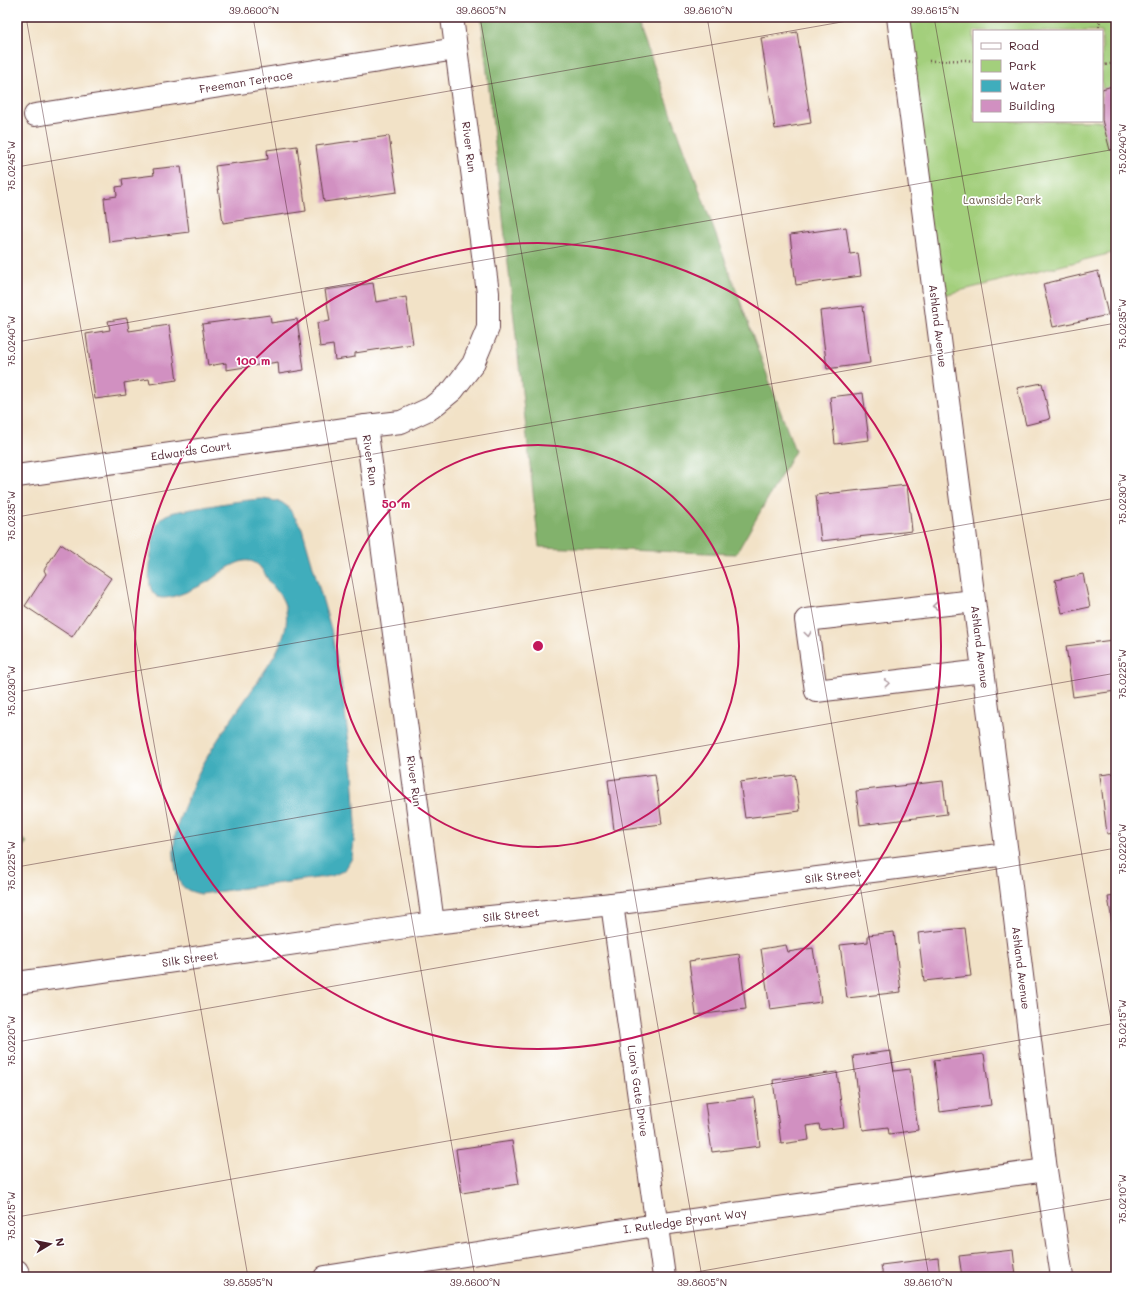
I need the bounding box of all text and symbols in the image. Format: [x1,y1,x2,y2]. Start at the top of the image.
text: 39.8600°N [229,3,279,17]
text: 39.8605°N [456,3,506,17]
text: 39.8610°N [684,3,732,17]
text: 39.8615°N [911,3,959,17]
legend [973,30,1103,122]
text: Road [1009,37,1039,53]
text: Park [1009,57,1036,73]
street label: Freeman Terrace [198,67,294,96]
text: Water [1009,77,1046,93]
text: Building [1009,97,1055,113]
street label: River Run [459,121,480,173]
text: 75.0240°W [1115,123,1129,174]
text: 75.0245°W [4,141,18,191]
park label: Lawnside Park [963,192,1041,207]
street label: Ashland Avenue [926,284,951,368]
text: 75.0235°W [1115,299,1129,349]
text: 75.0240°W [4,315,18,366]
text: 100 m [236,352,270,368]
street label: River Run [360,434,381,486]
street label: Edwards Court [150,437,232,464]
text: 75.0230°W [1115,473,1129,524]
text: 75.0235°W [4,491,18,541]
text: 50 m [382,495,410,511]
one-way arrow [932,601,938,610]
street label: Ashland Avenue [968,605,993,689]
one-way arrow [803,631,812,637]
centre of rings [531,639,545,653]
text: 75.0225°W [1115,649,1129,699]
text: 75.0230°W [4,665,18,716]
one-way arrow [884,678,890,687]
street label: River Run [404,755,425,807]
text: 75.0220°W [1115,824,1129,874]
text: 75.0225°W [4,841,18,891]
street label: Silk Street [804,865,862,886]
street label: Silk Street [482,904,540,925]
street label: Ashland Avenue [1009,926,1034,1010]
street label: Silk Street [161,947,219,970]
text: 75.0215°W [1115,999,1129,1049]
text: 75.0220°W [4,1016,18,1066]
street label: Lion's Gate Drive [625,1044,652,1138]
text: 75.0210°W [1115,1174,1129,1224]
text: 75.0215°W [4,1191,18,1241]
street label: I. Rutledge Bryant Way [622,1204,748,1237]
north arrow [30,1224,70,1264]
text: N [52,1237,68,1248]
text: 39.8595°N [223,1275,273,1289]
text: 39.8600°N [450,1275,500,1289]
text: 39.8605°N [677,1275,727,1289]
text: 39.8610°N [904,1275,952,1289]

